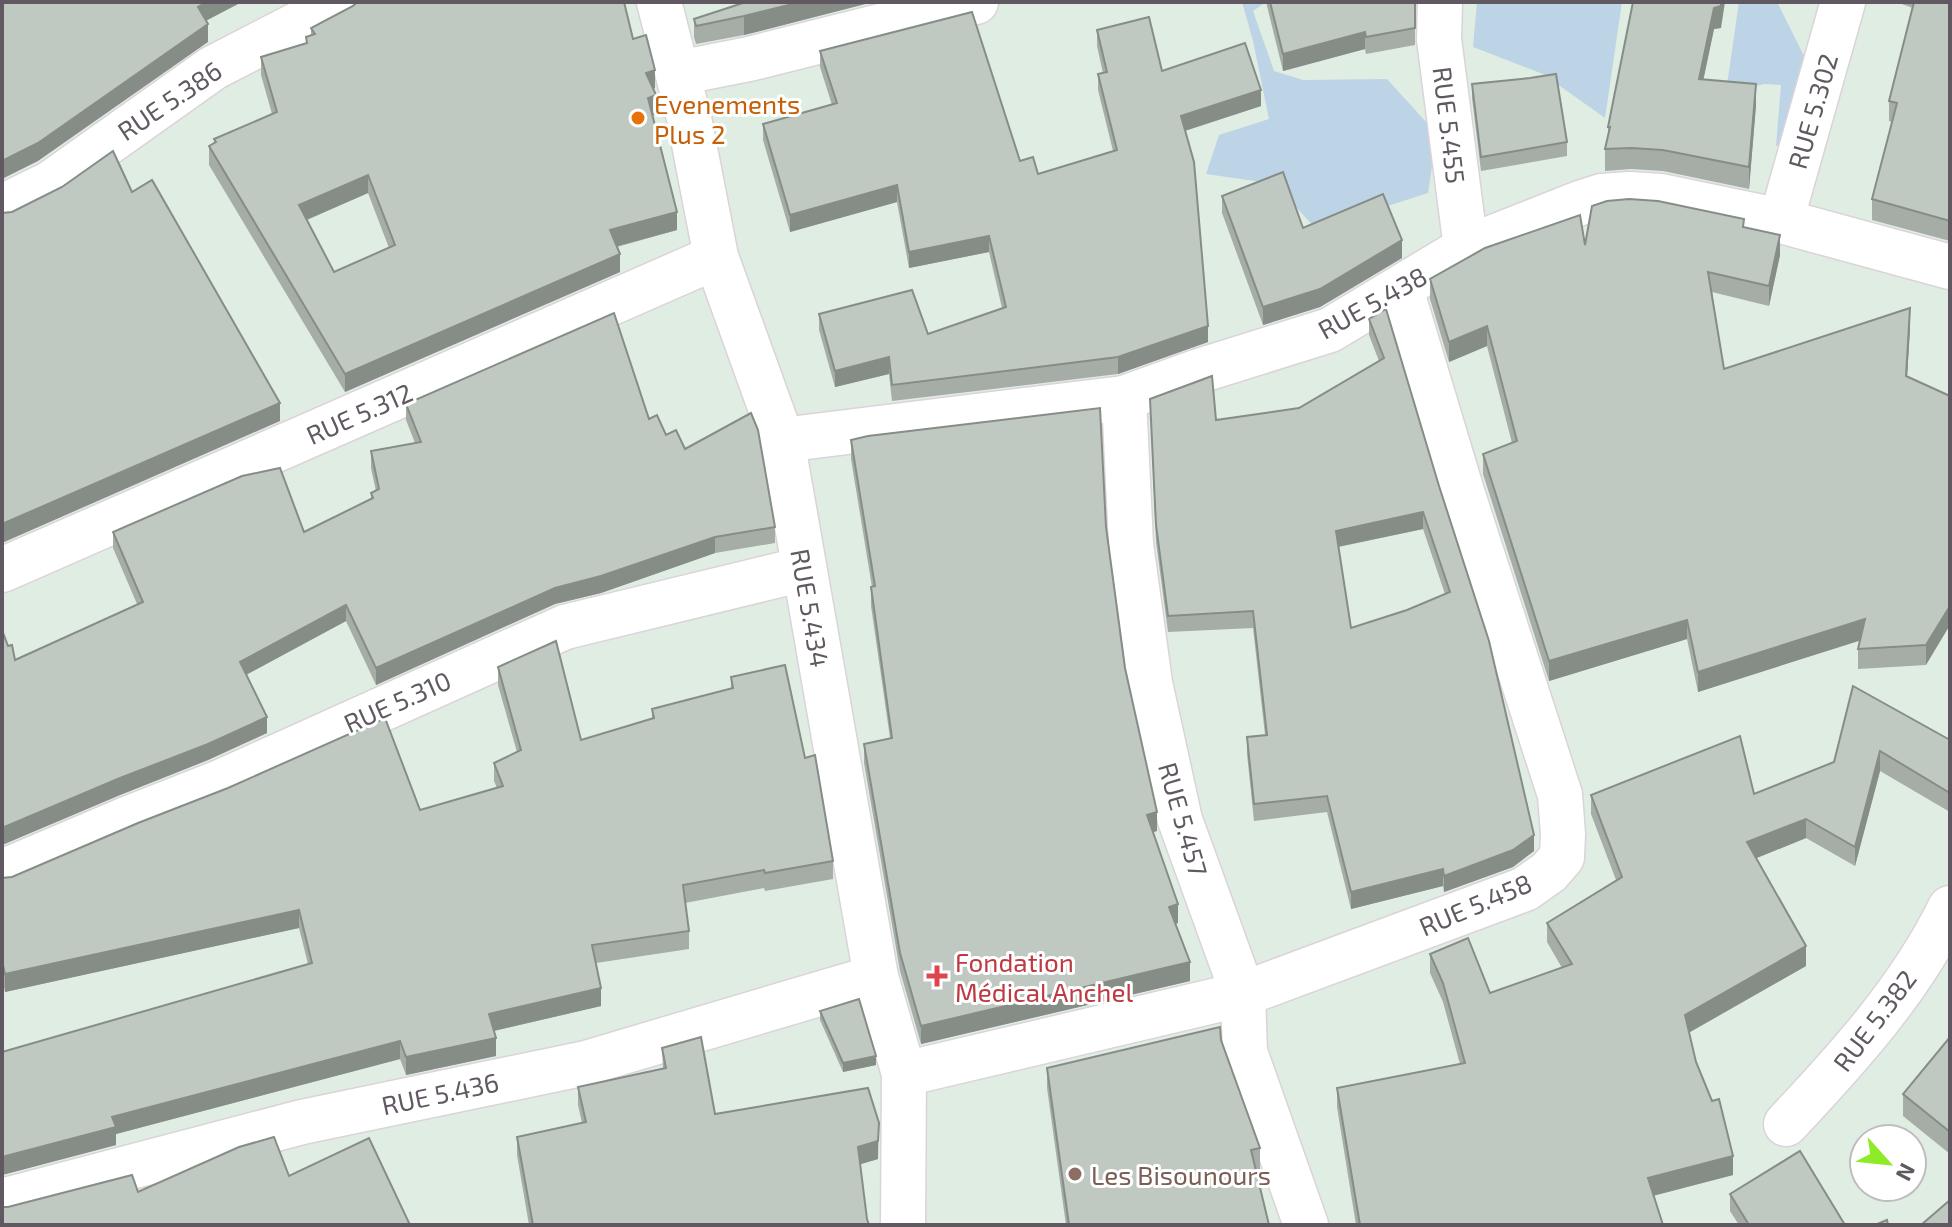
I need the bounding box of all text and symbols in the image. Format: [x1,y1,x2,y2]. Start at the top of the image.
street label: RUE 5.302 [1781,50,1843,172]
street label: RUE 5.386 [111,54,227,146]
street label: RUE 5.455 [1427,65,1473,185]
place label: Evenements Plus 2 [654,88,800,149]
marker: Evenements Plus 2 [629,109,647,127]
street label: RUE 5.438 [1312,259,1432,345]
street label: RUE 5.312 [301,376,417,450]
street label: RUE 5.434 [785,546,837,670]
street label: RUE 5.310 [339,664,455,738]
street label: RUE 5.457 [1153,759,1215,879]
street label: RUE 5.458 [1414,866,1536,942]
place label: Fondation Médical Anchel [955,946,1133,1007]
street label: RUE 5.382 [1826,963,1922,1077]
marker: Fondation Médical Anchel [926,965,948,987]
street label: RUE 5.436 [379,1065,501,1121]
north arrow [1848,1123,1928,1203]
place label: Les Bisounours [1091,1159,1271,1190]
text: N [1892,1160,1922,1186]
marker: Les Bisounours [1066,1165,1084,1183]

